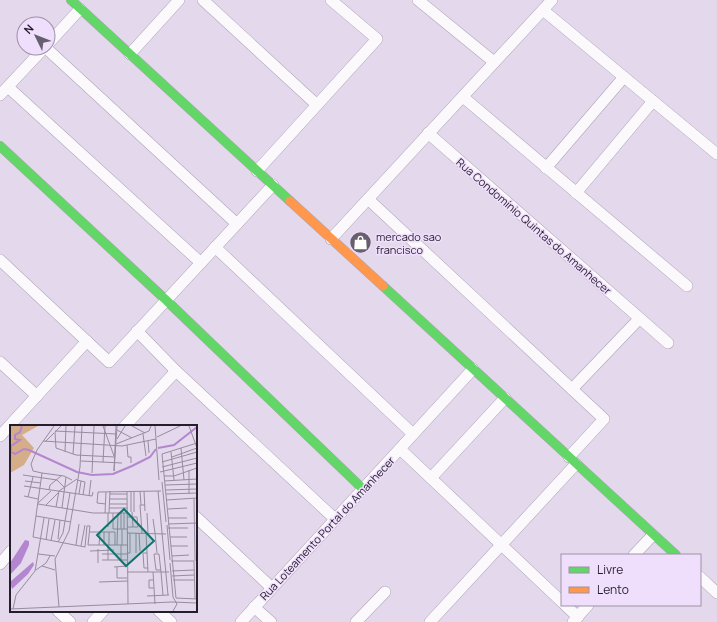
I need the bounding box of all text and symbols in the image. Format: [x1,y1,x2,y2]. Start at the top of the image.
north arrow [16,16,56,56]
text: N [20,21,37,37]
street label: Rua Condomínio Quintas do Amanhecer [453,154,615,298]
shop icon: mercado sao francisco [347,229,373,255]
place label: mercado sao francisco [376,229,442,257]
inset map [10,425,197,612]
street label: Rua Loteamento Portal do Amanhecer [256,453,398,603]
legend [561,554,701,606]
text: Livre [597,561,623,578]
text: Lento [597,581,629,598]

